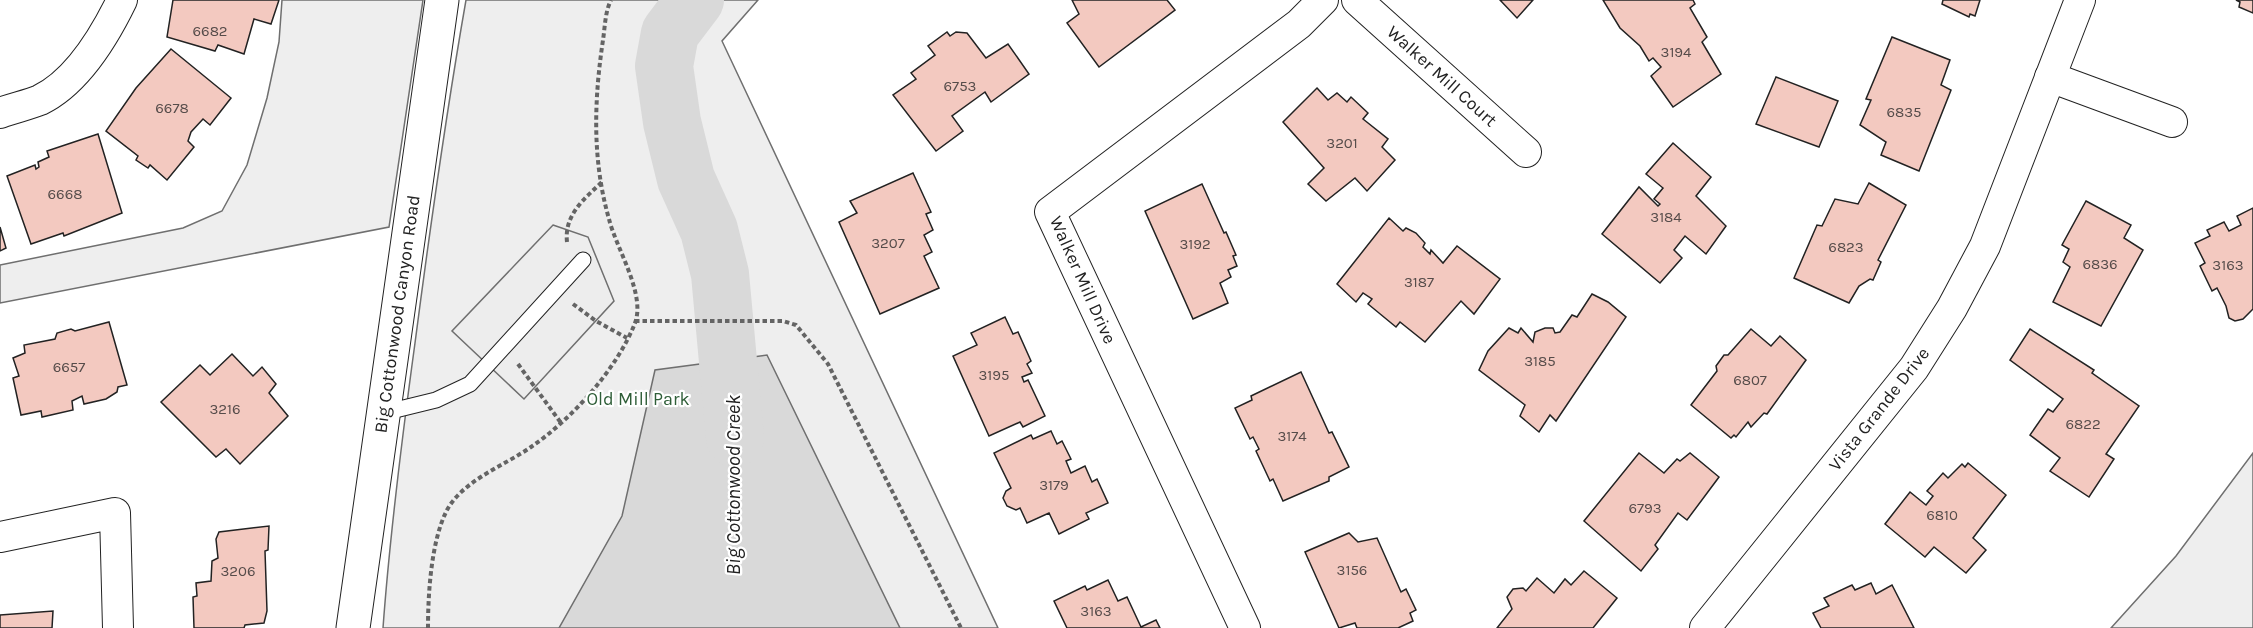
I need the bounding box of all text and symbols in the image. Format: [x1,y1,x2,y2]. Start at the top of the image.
street label: Walker Mill Court [1382,21,1502,131]
house number: 6682 [192,22,228,40]
house number: 3194 [1661,43,1692,61]
house number: 6753 [944,77,976,95]
house number: 6678 [155,99,189,117]
house number: 6835 [1886,103,1922,121]
house number: 3201 [1326,134,1358,152]
house number: 6668 [48,185,82,203]
street label: Big Cottonwood Canyon Road [369,193,425,435]
house number: 3184 [1650,208,1682,226]
street label: Walker Mill Drive [1045,213,1121,347]
house number: 3207 [871,234,905,252]
house number: 3192 [1179,235,1211,253]
house number: 6823 [1828,238,1864,256]
house number: 6836 [2082,255,2118,273]
house number: 3163 [2212,256,2244,274]
house number: 3187 [1404,273,1434,291]
street label: Vista Grande Drive [1824,343,1934,475]
house number: 3185 [1524,352,1556,370]
house number: 6657 [53,358,85,376]
house number: 3195 [979,366,1009,384]
house number: 6807 [1733,371,1767,389]
park label: Old Mill Park [586,388,690,410]
water label: Big Cottonwood Creek [722,394,745,575]
house number: 3216 [209,400,241,418]
house number: 6822 [2065,415,2101,433]
house number: 3174 [1277,427,1307,445]
house number: 3179 [1039,476,1069,494]
house number: 6793 [1628,499,1662,517]
house number: 6810 [1926,506,1958,524]
house number: 3156 [1337,561,1367,579]
house number: 3206 [220,562,256,580]
house number: 3163 [1080,602,1112,620]

